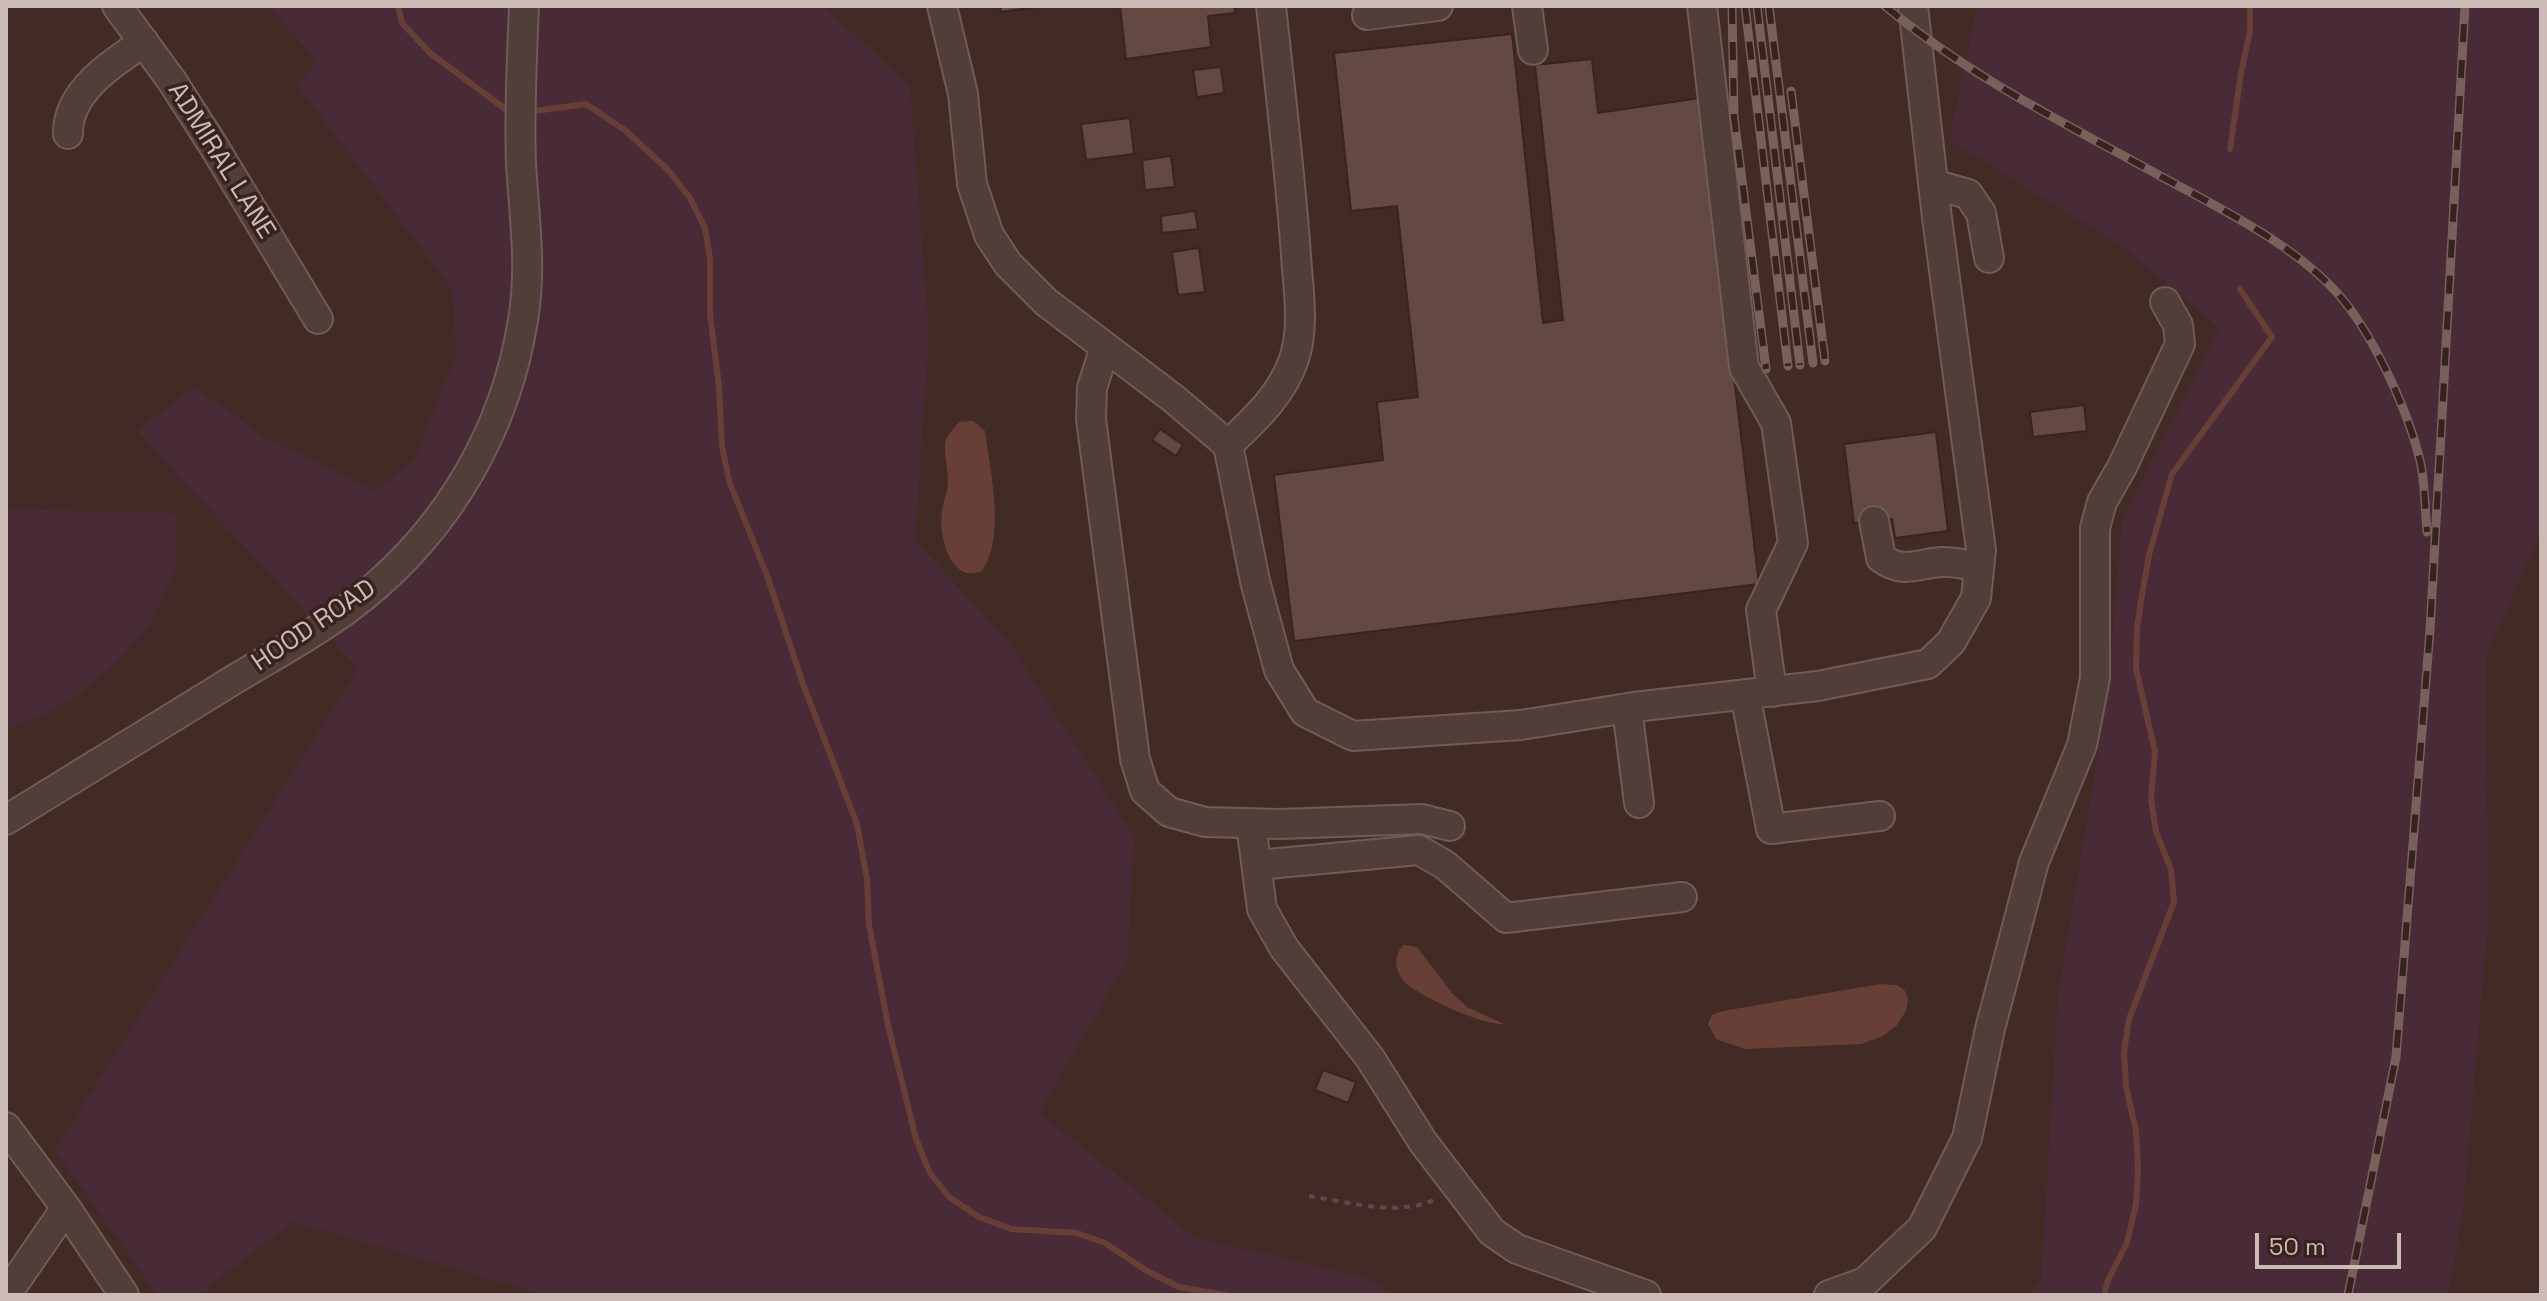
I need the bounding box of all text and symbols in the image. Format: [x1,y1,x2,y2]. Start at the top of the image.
street label: ADMIRAL LANE [160,77,282,245]
street label: HOOD ROAD [246,573,382,679]
scale bar [2259,1217,2405,1267]
text: 50 m [2269,1231,2326,1262]

